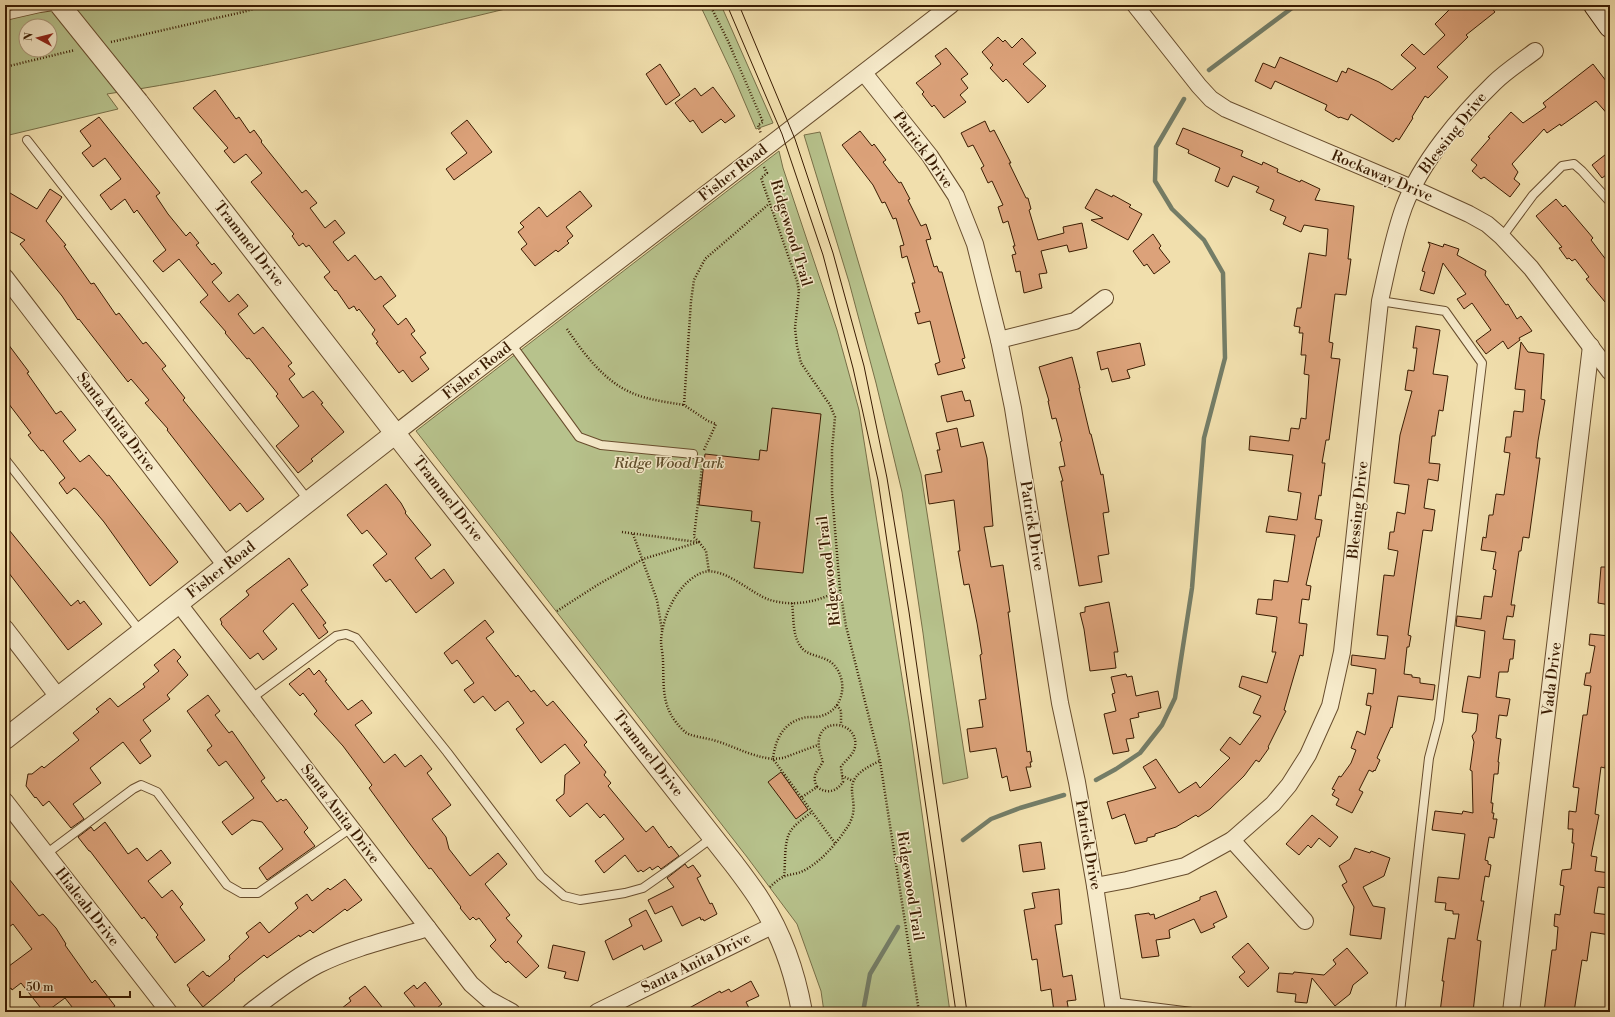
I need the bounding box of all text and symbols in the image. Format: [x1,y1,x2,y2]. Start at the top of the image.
north arrow [18,18,58,58]
text: N [22,31,37,42]
street label: Blessing Drive [1415,88,1491,179]
street label: Patrick Drive [889,108,957,192]
street label: Fisher Road [695,140,772,206]
street label: Rockaway Drive [1328,146,1436,206]
street label: Ridgewood Trail [766,177,816,289]
street label: Trammel Drive [210,197,288,291]
street label: Fisher Road [439,338,516,404]
street label: Santa Anita Drive [72,368,160,476]
street label: Trammel Drive [409,452,487,546]
park label: Ridge Wood Park [613,454,725,473]
street label: Blessing Drive [1343,460,1373,561]
street label: Patrick Drive [1016,480,1048,572]
street label: Ridgewood Trail [813,514,845,627]
street label: Fisher Road [183,537,260,603]
street label: Vada Drive [1538,641,1566,718]
street label: Trammel Drive [609,707,687,801]
street label: Santa Anita Drive [296,760,384,868]
street label: Patrick Drive [1071,799,1105,891]
street label: Ridgewood Trail [892,830,928,943]
street label: Hialeah Drive [50,864,124,950]
street label: Santa Anita Drive [638,928,754,998]
scale bar [20,973,130,999]
text: 50 m [26,980,54,995]

